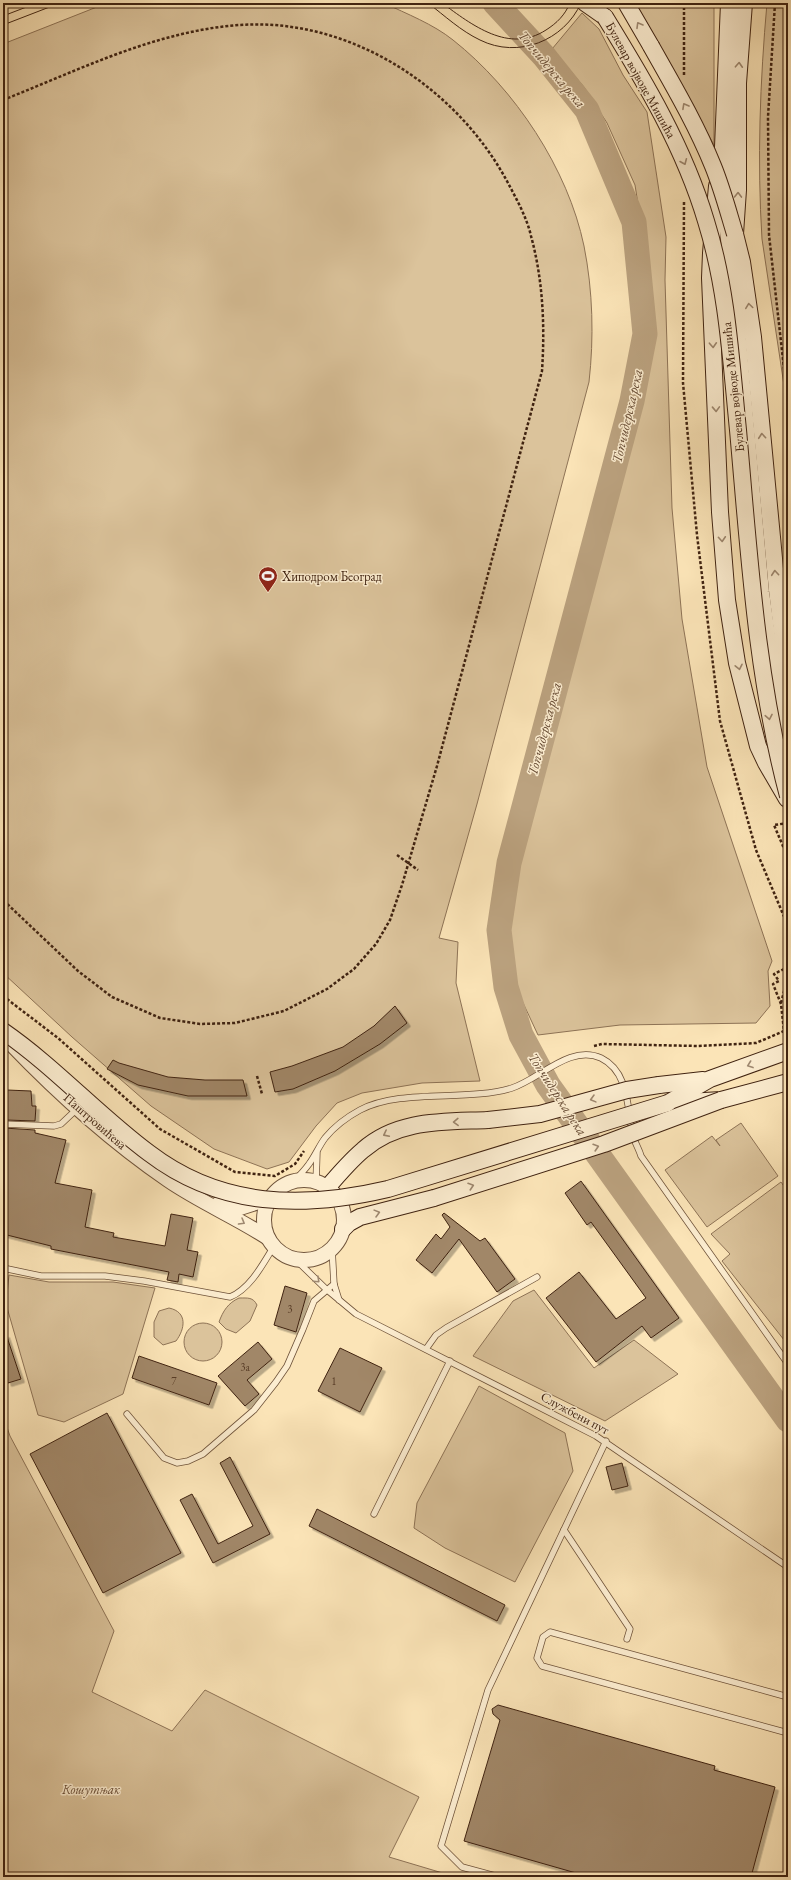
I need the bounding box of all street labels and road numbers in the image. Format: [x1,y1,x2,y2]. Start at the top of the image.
street label: Булевар војводе Мишића [602,19,681,142]
street label: Булевар војводе Мишића [718,320,748,453]
street label: Паштровићева [60,1089,131,1154]
street label: Службени пут [538,1388,613,1438]

